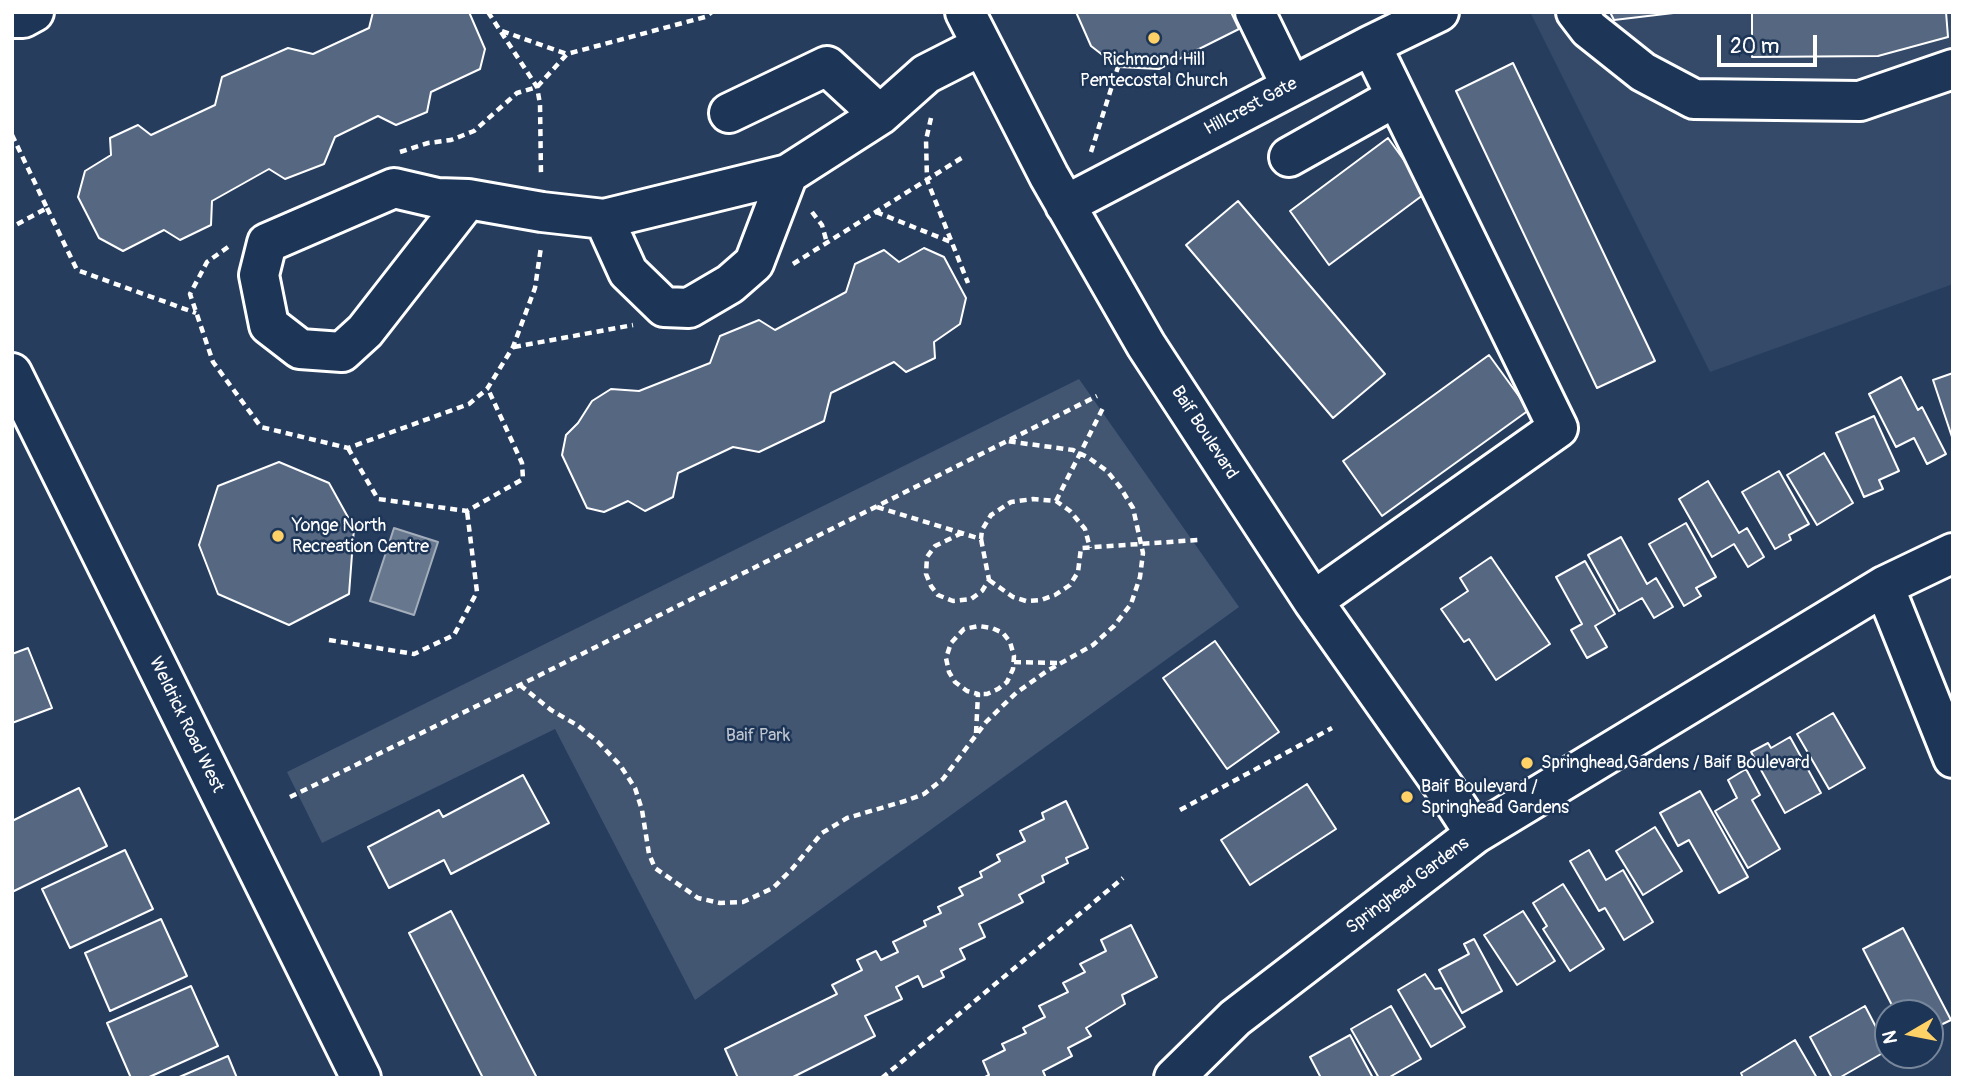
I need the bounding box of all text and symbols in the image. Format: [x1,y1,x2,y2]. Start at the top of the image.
scale bar [1720,21,1820,65]
marker: Richmond Hill Pentecostal Church [1146,30,1162,46]
text: 20 m [1730,33,1779,60]
place label: Richmond Hill Pentecostal Church [1080,49,1228,92]
street label: Hillcrest Gate [1201,73,1301,141]
street label: Baif Boulevard [1166,383,1242,483]
place label: Yonge North Recreation Centre [292,515,429,558]
marker: Yonge North Recreation Centre [270,528,286,544]
street label: Weldrick Road West [144,654,228,796]
park label: Baif Park [726,725,790,747]
place label: Springhead Gardens / Baif Boulevard [1541,752,1810,774]
marker: Springhead Gardens / Baif Boulevard [1519,755,1535,771]
place label: Baif Boulevard / Springhead Gardens [1421,776,1569,818]
marker: Baif Boulevard / Springhead Gardens [1399,789,1415,805]
street label: Springhead Gardens [1342,833,1474,939]
north arrow [1874,999,1944,1069]
text: N [1877,1029,1903,1046]

